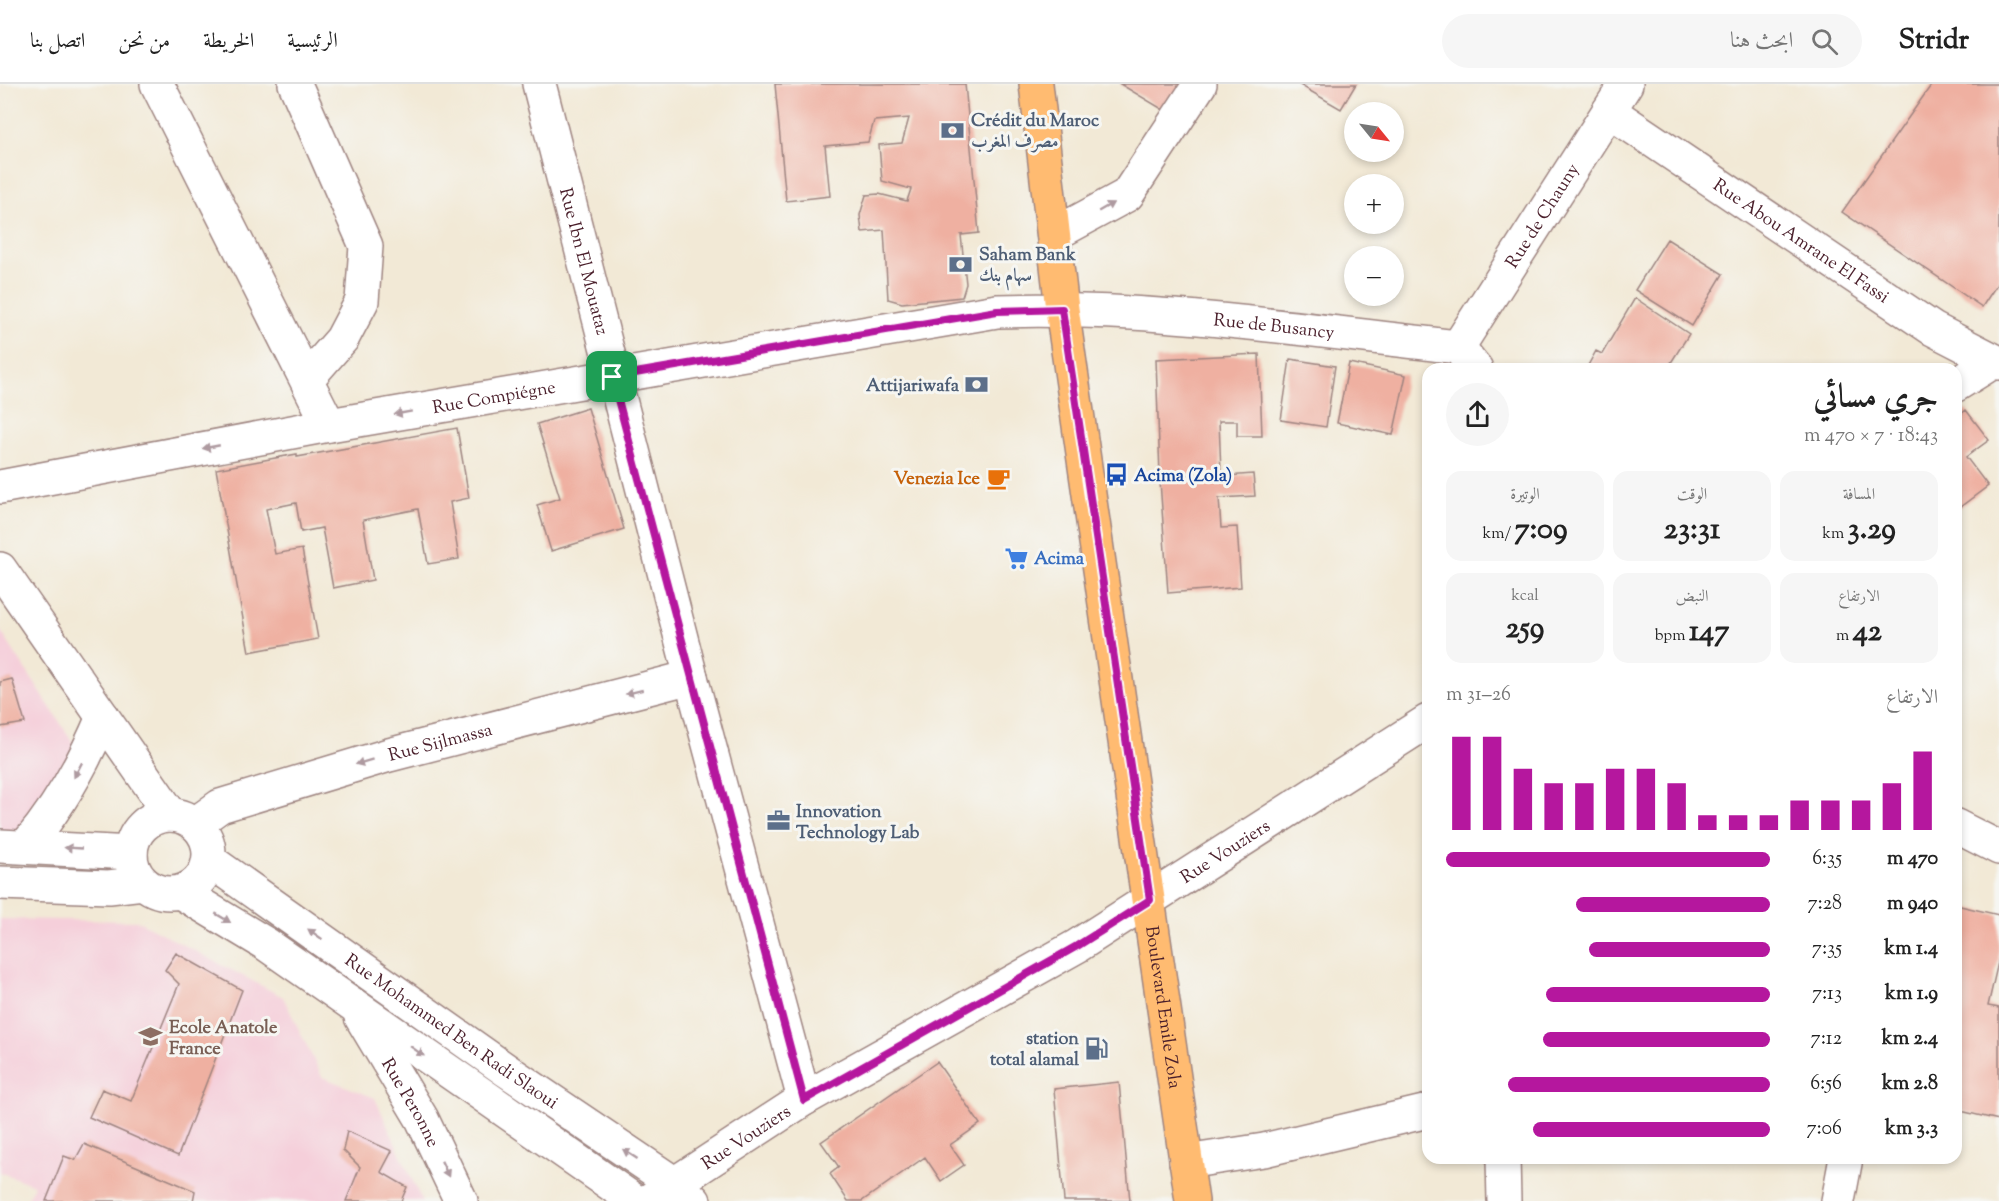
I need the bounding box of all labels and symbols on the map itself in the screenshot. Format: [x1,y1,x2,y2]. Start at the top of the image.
north arrow [1344,102,1404,162]
place label: Crédit du Maroc مصرف المغرب [971,109,1100,156]
bank icon: Crédit du Maroc مصرف المغرب [940,117,966,143]
street label: Rue de Chauny [1500,159,1587,274]
street label: Rue Abou Amrane El Fassi [1707,173,1894,311]
street label: Rue Ibn El Mouataz [551,185,614,338]
one-way arrow [1098,202,1115,212]
place label: Saham Bank سهام بنك [979,243,1076,291]
bank icon: Saham Bank سهام بنك [948,251,974,277]
street label: Rue de Busancy [1212,308,1336,347]
pin [586,351,637,402]
bank icon: Attijariwafa [964,372,990,398]
place label: Attijariwafa [866,374,960,400]
street label: Rue Compiégne [431,376,558,422]
one-way arrow [393,408,412,417]
one-way arrow [201,443,220,452]
bus stop icon: Acima (Zola) [1103,462,1129,488]
place label: Acima (Zola) [1134,464,1232,490]
cafe icon: Venezia Ice [985,465,1011,491]
place label: Venezia Ice [894,467,981,493]
supermarket icon: Acima [1003,545,1029,571]
place label: Acima [1034,547,1085,573]
one-way arrow [625,687,643,697]
street label: Rue Sijlmassa [386,718,495,770]
one-way arrow [355,758,373,767]
one-way arrow [73,762,83,779]
place label: Innovation Technology Lab [796,800,920,847]
office icon: Innovation Technology Lab [765,808,791,834]
street label: Rue Vouziers [1176,814,1276,891]
one-way arrow [63,844,82,853]
one-way arrow [215,913,231,924]
street label: Boulevard Emile Zola [1137,924,1186,1090]
one-way arrow [307,929,322,941]
street label: Rue Mohammed Ben Radi Slaoui [339,949,563,1117]
place label: Ecole Anatole France [169,1016,278,1063]
school or university icon: Ecole Anatole France [138,1024,164,1050]
place label: station total alamal [990,1027,1080,1074]
fuel station icon: station total alamal [1084,1035,1110,1061]
one-way arrow [409,1045,425,1056]
street label: Rue Peronne [374,1054,445,1152]
street label: Rue Vouziers [697,1100,797,1177]
one-way arrow [622,1149,638,1160]
one-way arrow [441,1160,450,1177]

